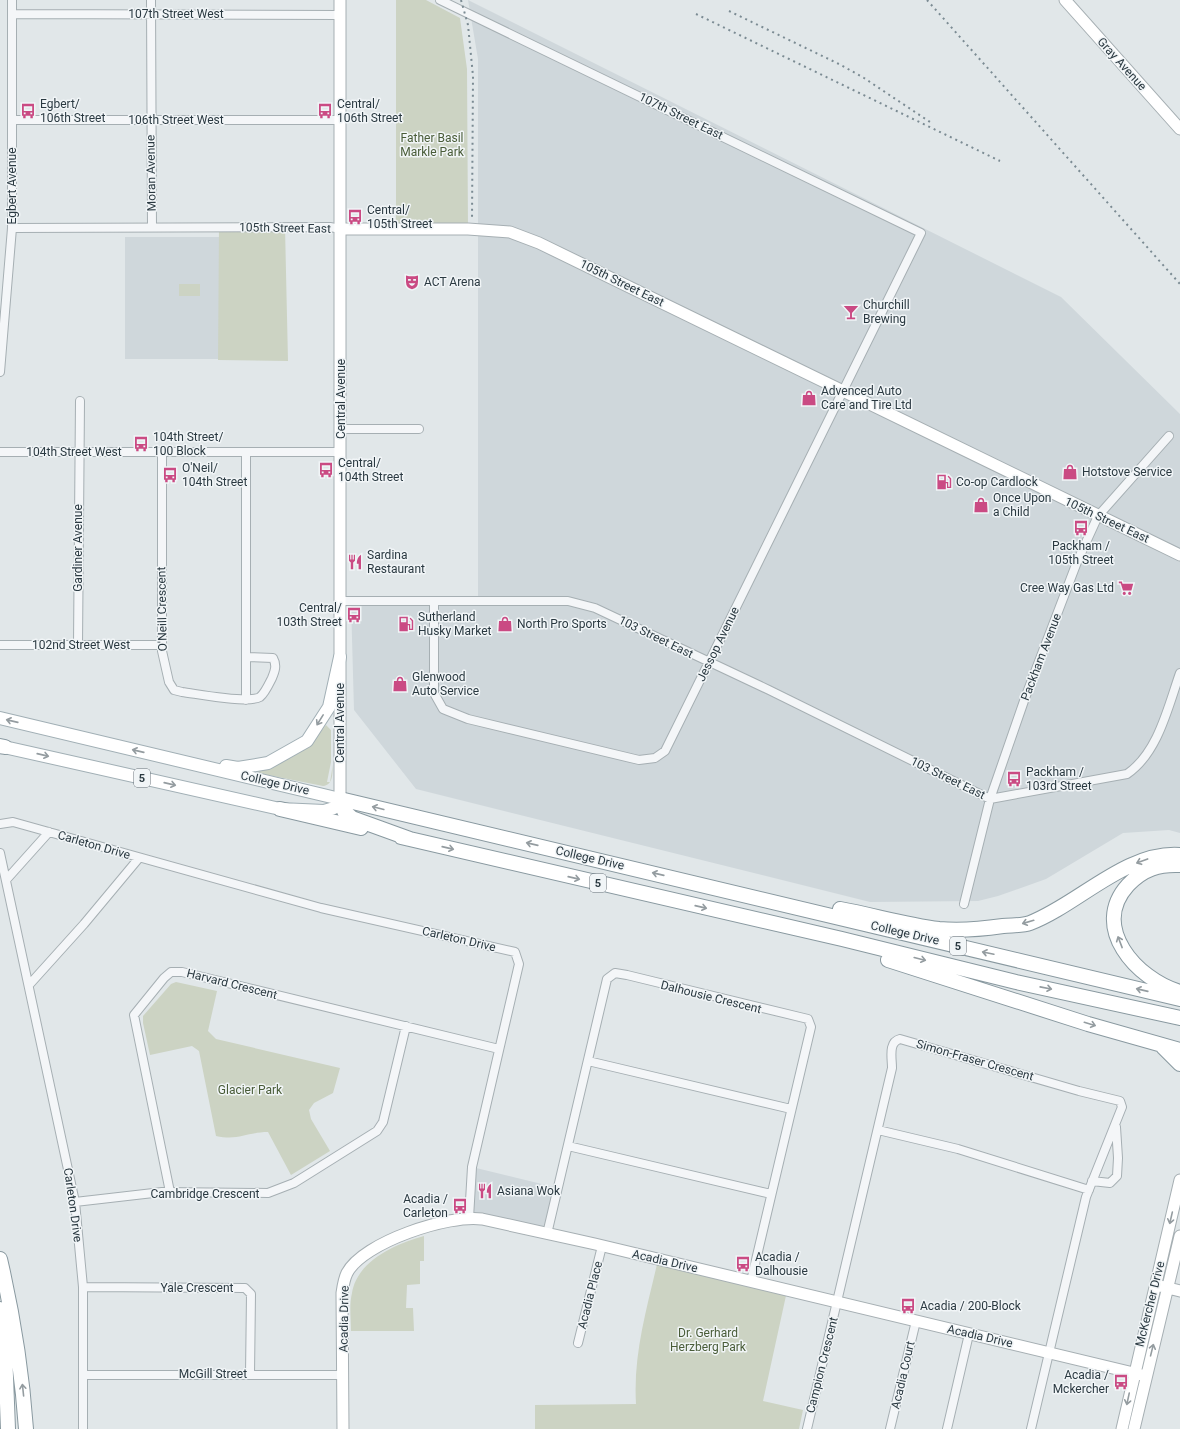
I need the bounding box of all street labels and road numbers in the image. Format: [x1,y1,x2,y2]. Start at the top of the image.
street label: 107th Street West [128,7,224,21]
street label: Gray Avenue [1095,35,1149,93]
street label: 107th Street East [637,90,725,142]
street label: 106th Street West [128,113,224,127]
street label: Moran Avenue [143,135,159,211]
street label: Egbert Avenue [5,147,19,225]
street label: 105th Street East [239,220,331,236]
street label: 105th Street East [578,257,666,309]
street label: Central Avenue [334,359,348,439]
street label: 104th Street West [26,445,122,459]
street label: 105th Street East [1062,494,1152,546]
street label: Gardiner Avenue [71,504,85,592]
street label: O'Neill Crescent [154,567,170,651]
street label: Jessop Avenue [694,604,742,684]
street label: Packham Avenue [1018,611,1064,703]
street label: 103 Street East [616,613,696,661]
street label: 102nd Street West [32,638,130,652]
street label: Central Avenue [333,683,347,763]
street label: 103 Street East [908,754,988,802]
street label: College Drive [239,768,311,798]
road number: 5 [134,769,150,787]
street label: Carleton Drive [56,828,132,862]
street label: College Drive [554,843,626,873]
road number: 5 [590,874,606,892]
street label: College Drive [869,918,941,948]
street label: Carleton Drive [421,924,497,954]
road number: 5 [950,937,966,955]
street label: Harvard Crescent [185,966,279,1002]
street label: Dalhousie Crescent [659,978,763,1016]
street label: Simon-Fraser Crescent [915,1037,1035,1083]
street label: Carleton Drive [61,1167,85,1243]
street label: Cambridge Crescent [151,1187,260,1201]
street label: Acadia Drive [631,1247,699,1275]
street label: Acadia Place [575,1260,605,1330]
street label: McKercher Drive [1133,1260,1167,1348]
street label: Yale Crescent [160,1281,234,1295]
street label: Acadia Drive [336,1285,352,1353]
street label: Campion Crescent [803,1315,841,1414]
street label: Acadia Drive [946,1322,1014,1350]
street label: Acadia Court [888,1340,918,1410]
street label: McGill Street [179,1367,247,1381]

